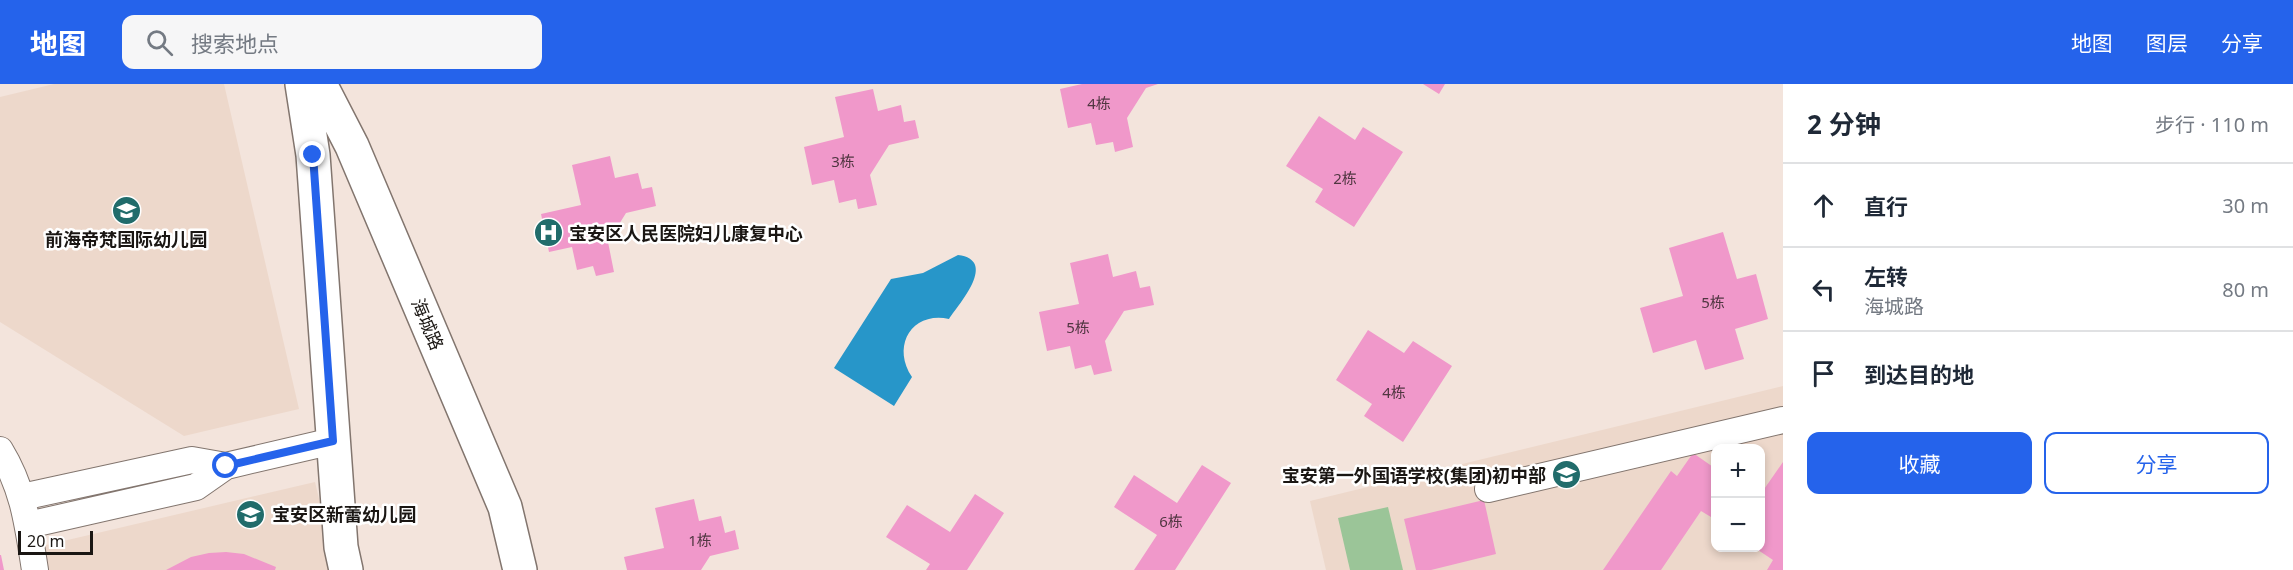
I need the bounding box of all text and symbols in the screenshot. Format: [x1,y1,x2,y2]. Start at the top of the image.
search box [122,15,542,69]
text: 地图 [30,24,86,62]
icon: search [143,26,176,59]
text: 搜索地点 [191,28,279,58]
text: 地图 [2071,29,2113,57]
text: 图层 [2146,29,2188,57]
text: 分享 [2221,29,2263,57]
house number: 4栋 [1087,93,1111,113]
text: 2 分钟 [1807,106,1881,142]
text: 步行 · 110 m [2155,111,2269,138]
route end [299,141,325,167]
house number: 3栋 [831,151,855,171]
house number: 2栋 [1333,168,1357,188]
icon: ahead [1807,189,1840,222]
text: 直行 [1864,191,1908,221]
text: 30 m [2222,192,2269,219]
school or university icon: 前海帝梵国际幼儿园 [110,194,142,226]
hospital icon: 宝安区人民医院妇儿康复中心 [532,217,564,249]
place label: 宝安区人民医院妇儿康复中心 [569,221,803,245]
place label: 前海帝梵国际幼儿园 [45,227,207,251]
text: 左转 [1864,261,1908,291]
icon: left [1807,273,1840,306]
text: 80 m [2222,276,2269,303]
house number: 5栋 [1701,292,1725,312]
text: 海城路 [1864,293,1924,320]
street label: 海城路 [406,294,450,354]
house number: 5栋 [1066,317,1090,337]
icon: arrive [1807,357,1840,390]
text: 到达目的地 [1864,359,1974,389]
house number: 4栋 [1382,382,1406,402]
button: 收藏 [1807,432,2032,494]
button: 分享 [2044,432,2269,494]
map controls [1711,444,1765,552]
button: + [1711,444,1765,498]
route start [212,452,238,478]
school or university icon: 宝安第一外国语学校(集团)初中部 [1551,459,1583,491]
place label: 宝安第一外国语学校(集团)初中部 [1282,463,1546,487]
school or university icon: 宝安区新蕾幼儿园 [235,498,267,530]
button: − [1711,498,1765,552]
place label: 宝安区新蕾幼儿园 [272,502,416,526]
house number: 6栋 [1159,511,1183,531]
scale bar [18,528,93,556]
text: 20 m [27,530,64,552]
house number: 1栋 [688,530,712,550]

